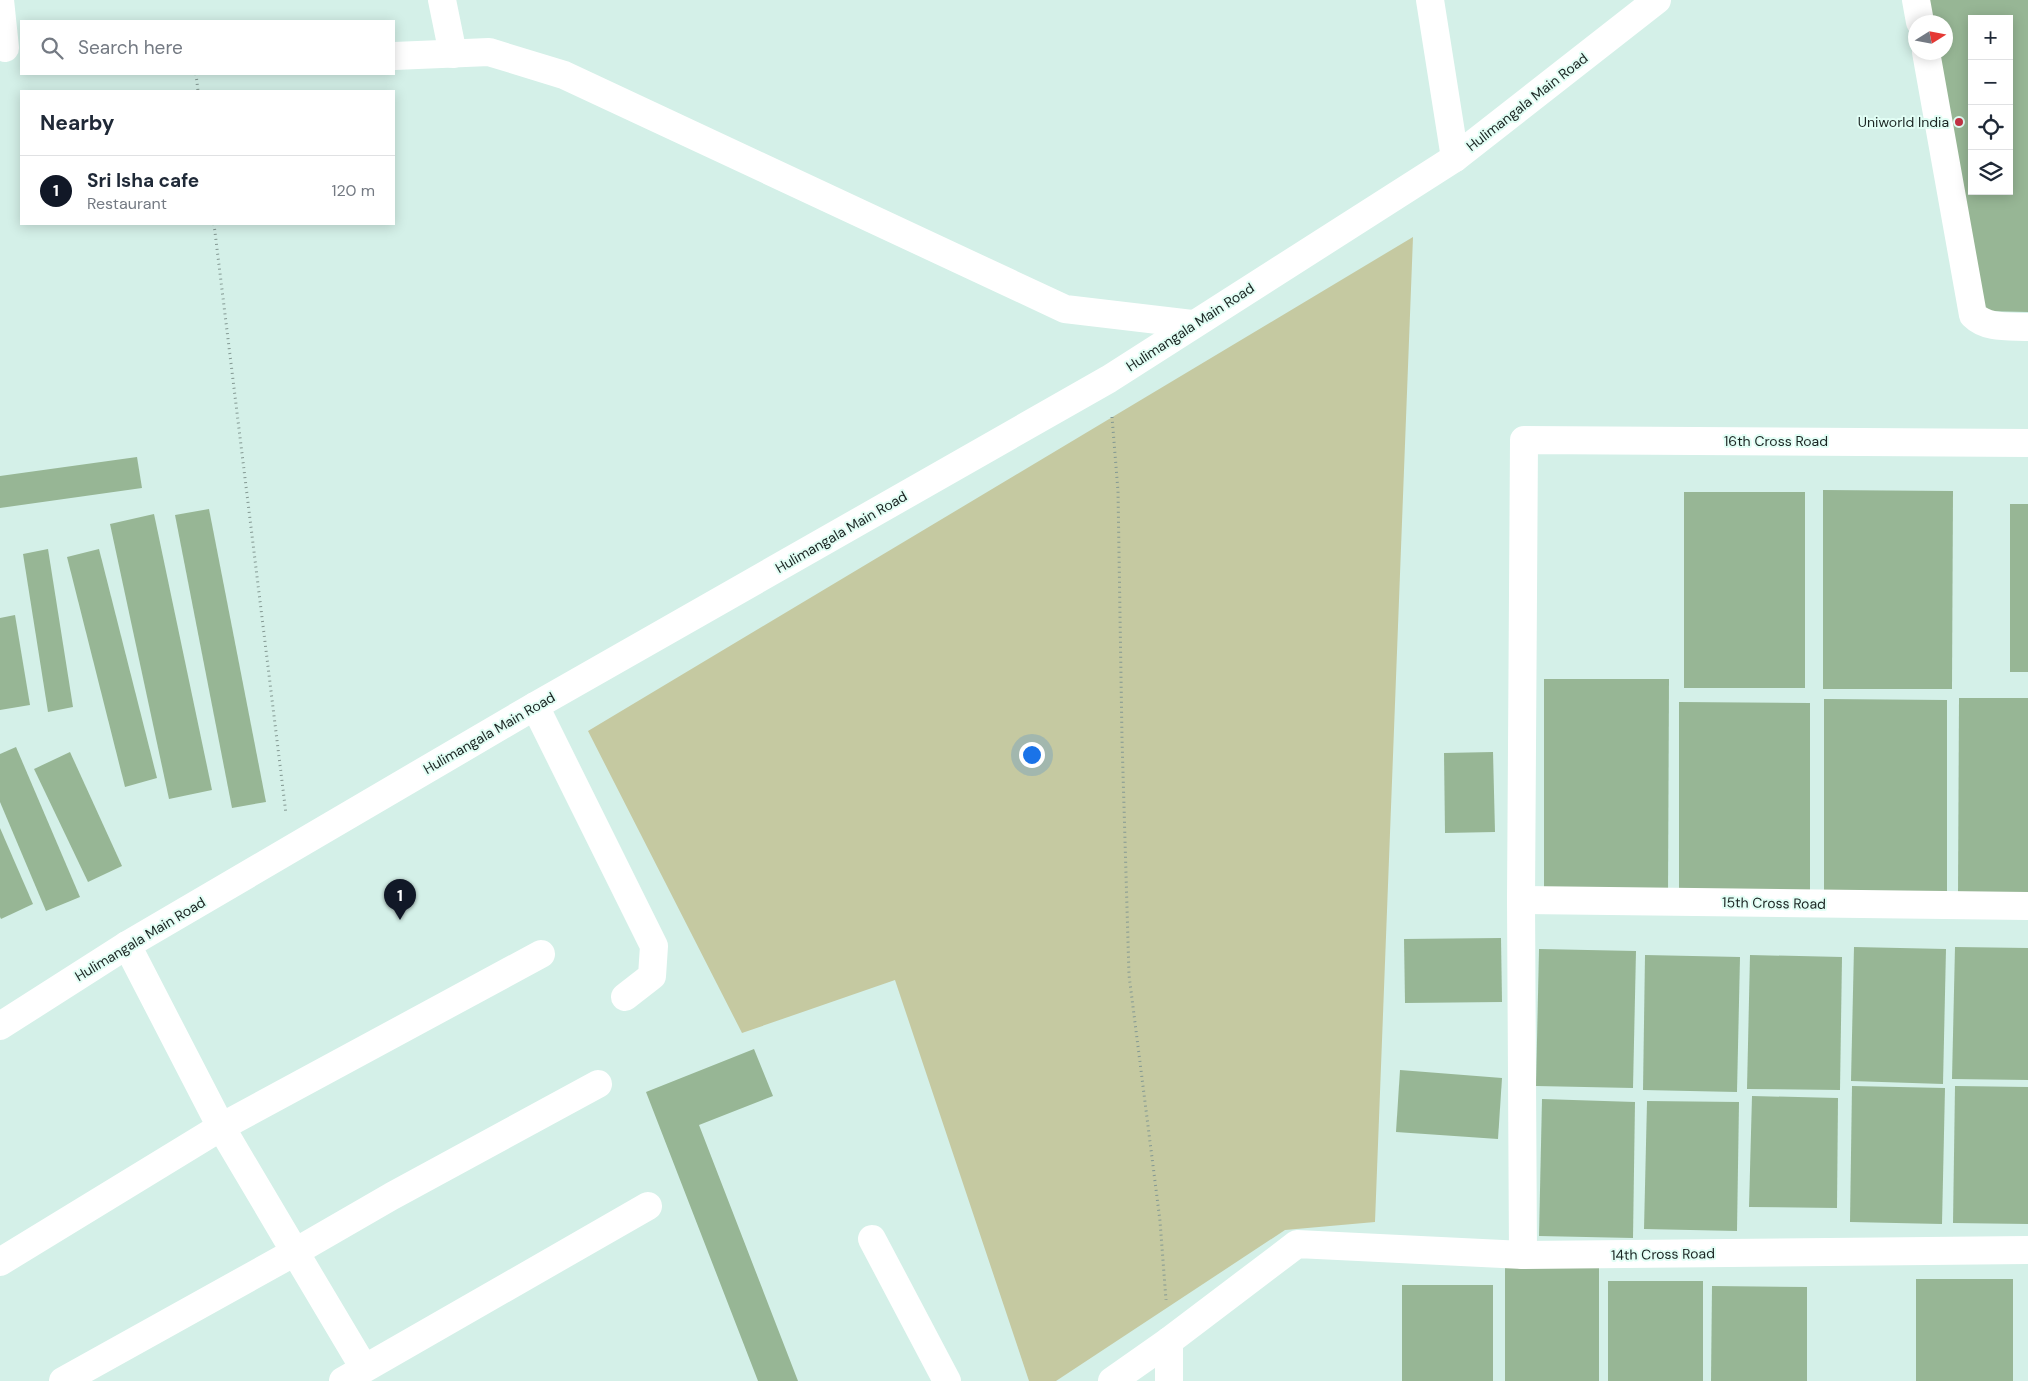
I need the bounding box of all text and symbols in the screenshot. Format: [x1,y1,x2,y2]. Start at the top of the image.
north arrow [1908,15,1953,60]
map controls [1968,15,2013,195]
button: + [1968,15,2013,60]
search box [20,20,395,75]
icon: search [38,34,66,62]
text: Search here [78,35,183,60]
street label: Hulimangala Main Road [1463,49,1591,155]
button: − [1968,60,2013,105]
button: locate [1968,105,2013,150]
text: Nearby [40,109,114,137]
place label: Uniworld India [1858,113,1949,131]
marker: Uniworld India [1953,116,1965,128]
button: layers [1968,150,2013,195]
text: Sri Isha cafe [87,168,199,193]
text: 1 [53,180,59,201]
text: 120 m [331,180,375,201]
text: Restaurant [87,193,167,214]
street label: Hulimangala Main Road [1123,279,1257,375]
street label: 16th Cross Road [1724,432,1828,450]
street label: Hulimangala Main Road [772,487,910,577]
street label: Hulimangala Main Road [420,688,558,778]
your location [1019,742,1045,768]
pin: 1 [384,879,416,920]
street label: Hulimangala Main Road [71,893,209,985]
street label: 15th Cross Road [1722,893,1826,913]
street label: 14th Cross Road [1611,1244,1715,1264]

